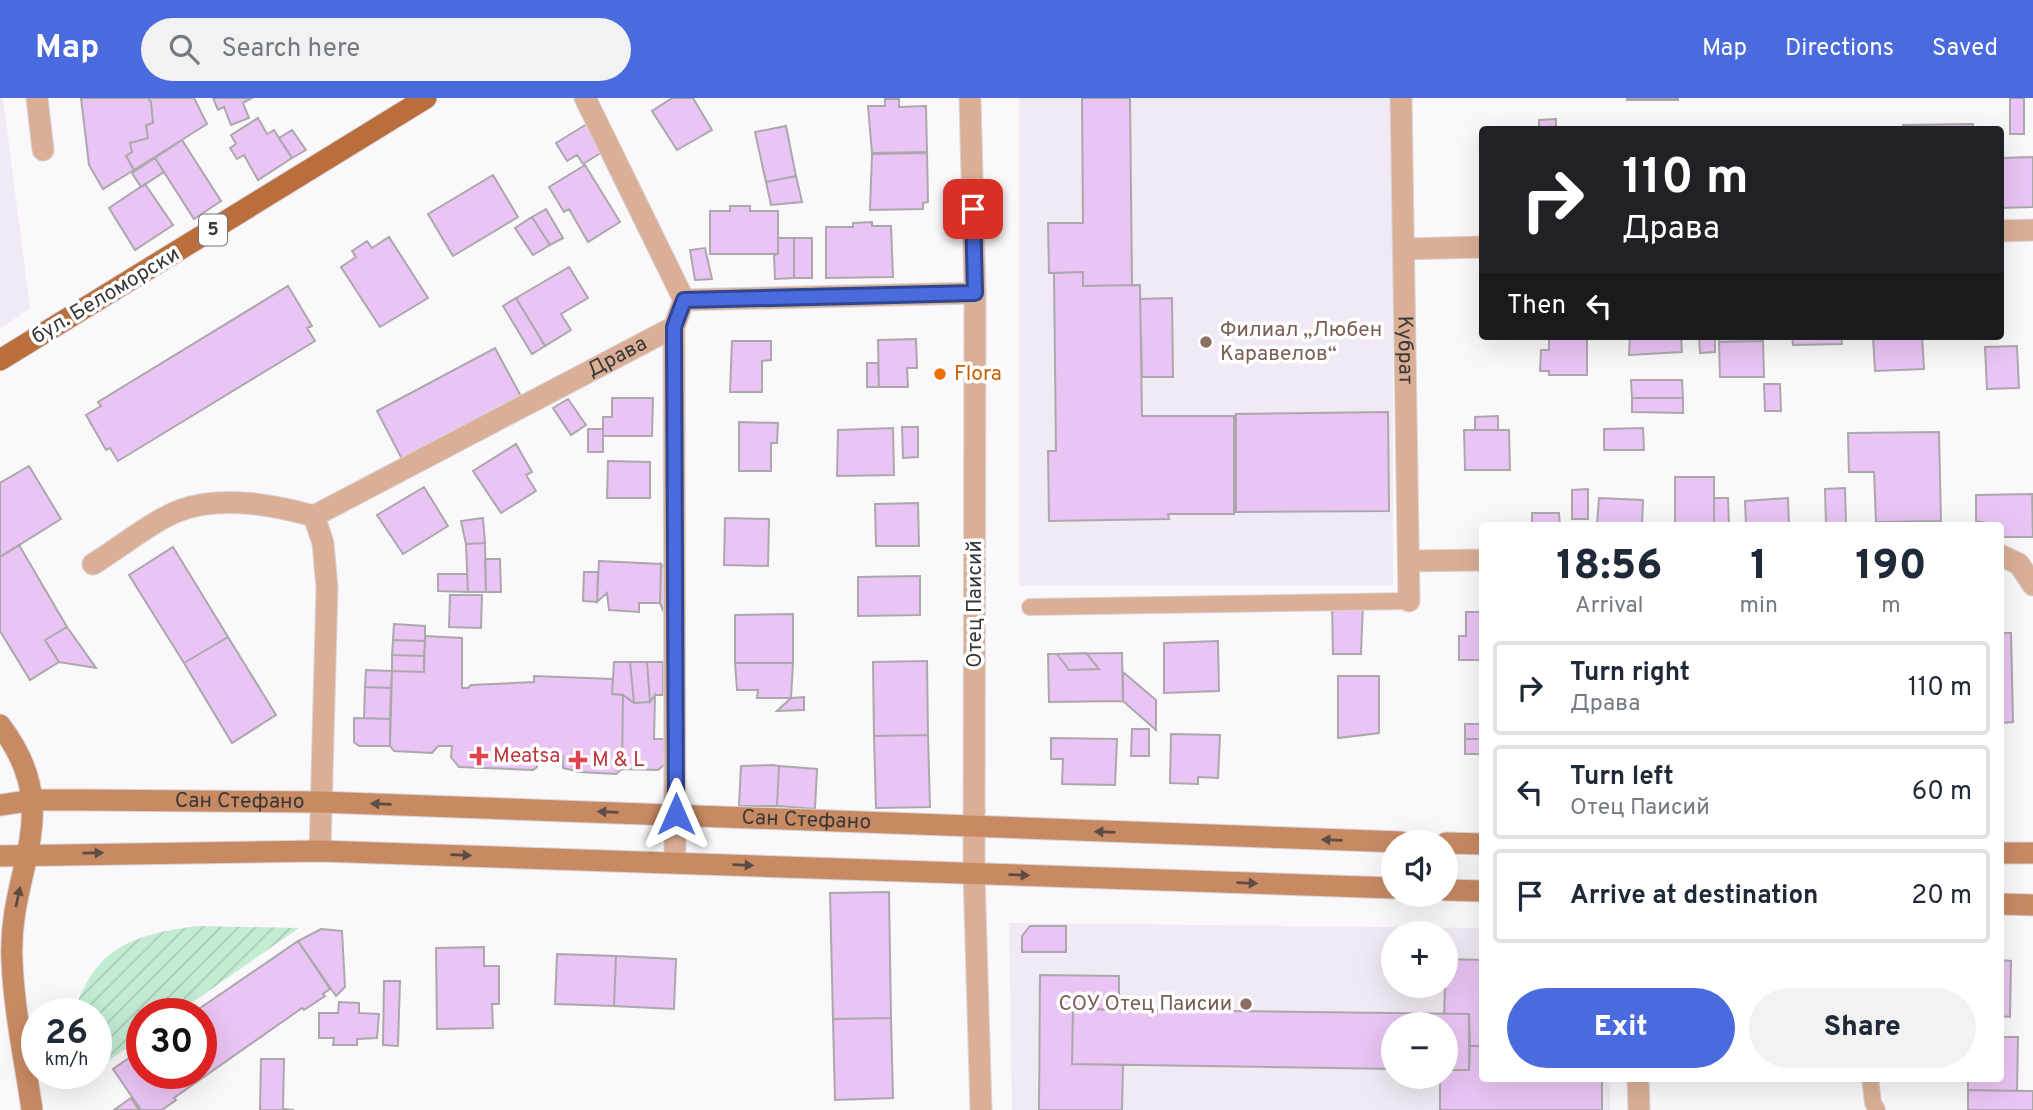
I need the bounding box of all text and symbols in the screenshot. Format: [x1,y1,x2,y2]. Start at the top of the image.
search box [141,18,631,81]
text: Map [35,28,99,70]
icon: search [165,30,203,68]
text: Search here [221,33,360,66]
text: Map [1702,34,1747,64]
text: Directions [1785,34,1894,64]
text: Saved [1932,34,1998,64]
text: 110 m [1622,149,1749,211]
icon: right [1507,154,1598,245]
pin [943,179,1003,239]
icon: arrive [954,190,992,228]
text: Драва [1622,210,1720,250]
road number: 5 [199,214,227,246]
street label: бул. Беломорски [27,241,185,351]
icon: left [1580,287,1618,325]
text: Then [1507,290,1566,323]
street label: Кубрат [1391,315,1419,385]
place label: Филиал „Любен Каравелов“ [1220,317,1382,368]
street label: Драва [582,330,652,384]
marker: Филиал „Любен Каравелов“ [1198,334,1214,350]
place label: Flora [954,361,1002,388]
marker: Flora [932,366,948,382]
street label: Отец Паисий [962,540,989,668]
text: 18:56 [1556,541,1662,594]
text: 1 [1750,541,1767,594]
text: 190 [1855,541,1927,594]
text: Arrival [1575,592,1644,621]
text: min [1740,592,1778,621]
text: m [1881,592,1901,621]
text: Turn right [1570,657,1690,690]
icon: right [1511,669,1549,707]
text: 110 m [1908,672,1972,705]
text: Драва [1570,690,1640,719]
place label: Meatsa [493,743,560,770]
place label: M & L [592,747,645,774]
marker: Meatsa [471,748,487,764]
marker: M & L [570,752,586,768]
text: Turn left [1570,761,1674,794]
icon: left [1511,773,1549,811]
text: 60 m [1912,776,1972,809]
position arrow [639,777,713,851]
street label: Сан Стефано [175,787,305,815]
text: Отец Паисий [1570,794,1710,823]
one-way arrow [369,799,391,810]
street label: Сан Стефано [741,804,872,836]
one-way arrow [597,807,619,818]
one-way arrow [1094,827,1116,838]
map controls [1381,830,1458,1089]
button: sound [1381,830,1458,907]
one-way arrow [1321,834,1343,845]
one-way arrow [82,847,104,859]
one-way arrow [451,850,473,861]
one-way arrow [732,859,754,870]
one-way arrow [1009,870,1031,881]
one-way arrow [1236,877,1258,889]
icon: arrive [1511,877,1549,915]
text: Arrive at destination [1570,880,1818,913]
text: 20 m [1911,880,1972,913]
one-way arrow [13,886,24,908]
button: + [1381,921,1458,998]
button: Exit [1507,988,1735,1068]
button: Share [1749,988,1976,1068]
place label: СОУ Отец Паисии [1058,991,1232,1018]
marker: СОУ Отец Паисии [1238,996,1254,1012]
speed limit sign: 30 [126,998,217,1089]
text: 26 [45,1012,88,1056]
button: − [1381,1012,1458,1089]
text: km/h [45,1049,88,1072]

